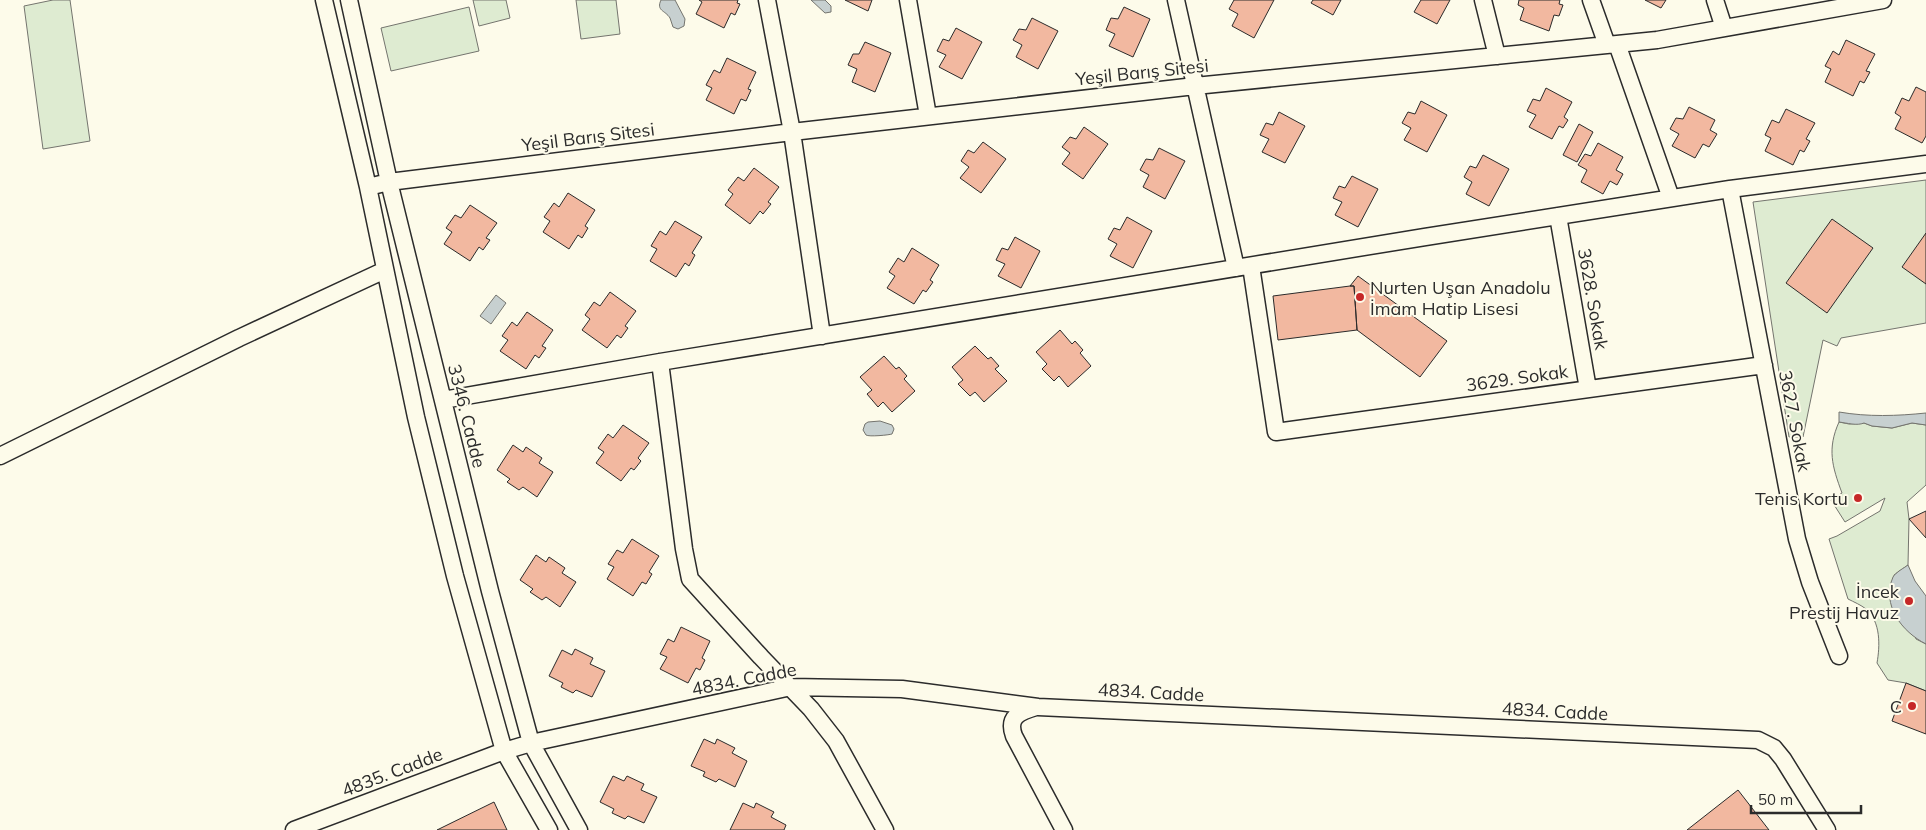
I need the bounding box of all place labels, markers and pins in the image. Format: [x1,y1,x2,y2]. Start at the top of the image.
place label: Nurten Uşan Anadolu İmam Hatip Lisesi [1370,276,1551,320]
marker: Nurten Uşan Anadolu İmam Hatip Lisesi [1354,291,1366,303]
place label: Tenis Kortu [1755,487,1848,510]
marker: Tenis Kortu [1852,492,1864,504]
place label: İncek Prestij Havuz [1789,580,1900,624]
marker: İncek Prestij Havuz [1903,595,1915,607]
place label: C [1890,695,1902,718]
marker: C [1906,700,1918,712]

